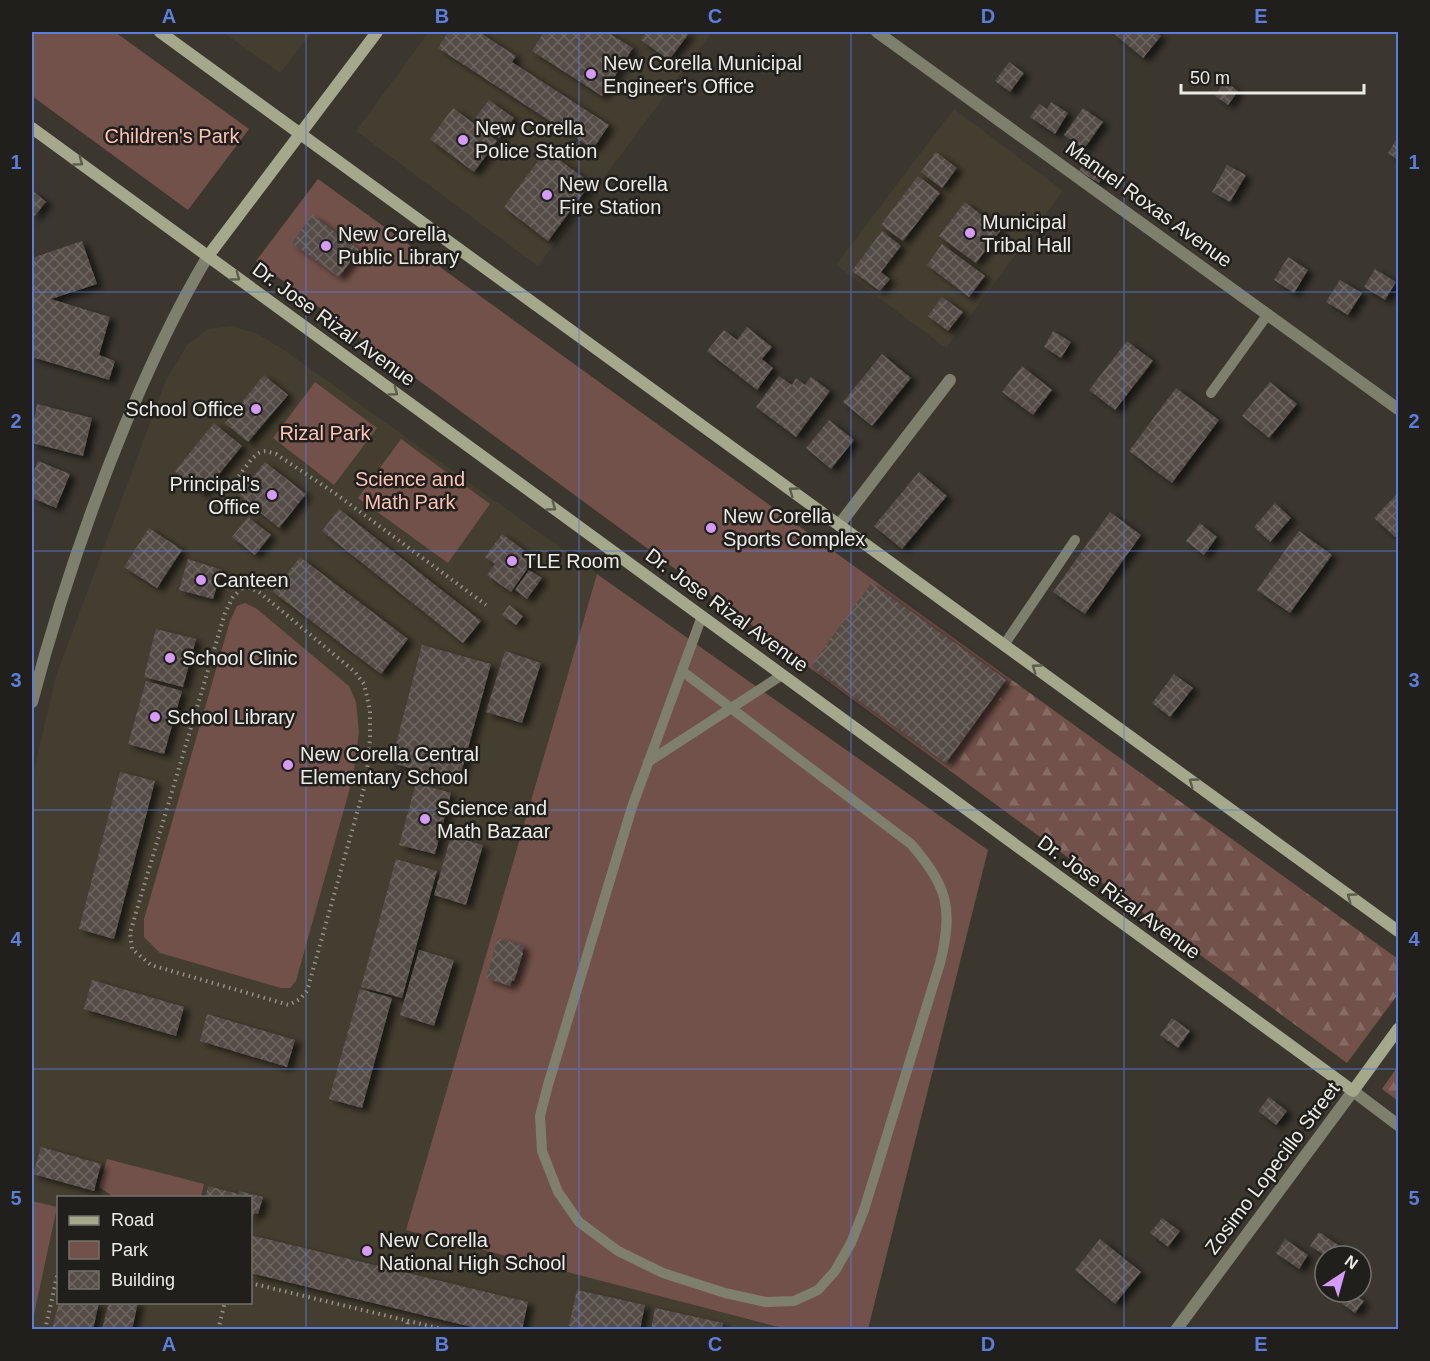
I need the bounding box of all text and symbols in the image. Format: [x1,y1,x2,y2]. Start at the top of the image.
text: A [162,5,176,27]
text: B [435,5,449,27]
text: C [708,5,722,27]
text: D [981,5,995,27]
text: E [1254,5,1268,27]
place label: New Corella Municipal Engineer's Office [603,52,802,97]
scale bar [1181,57,1364,95]
marker: New Corella Municipal Engineer's Office [584,67,598,81]
text: 50 m [1190,68,1230,88]
place label: New Corella Police Station [475,117,597,162]
park label: Children's Park [105,125,240,147]
marker: New Corella Police Station [456,133,470,147]
street label: Manuel Roxas Avenue [1062,136,1236,272]
text: 1 [10,151,22,173]
text: 1 [1408,151,1420,173]
one-way arrow [72,155,83,166]
place label: New Corella Fire Station [559,173,669,218]
marker: New Corella Fire Station [540,188,554,202]
place label: Municipal Tribal Hall [982,211,1071,256]
place label: New Corella Public Library [338,223,459,268]
marker: Municipal Tribal Hall [963,226,977,240]
marker: New Corella Public Library [319,239,333,253]
street label: Dr. Jose Rizal Avenue [249,258,419,390]
one-way arrow [230,270,241,281]
one-way arrow [387,385,398,396]
place label: School Office [125,398,244,420]
marker: School Office [249,402,263,416]
text: 2 [10,410,22,432]
text: 2 [1408,410,1420,432]
park label: Rizal Park [279,422,372,444]
park label: Science and Math Park [355,468,465,513]
place label: Principal's Office [169,473,260,518]
one-way arrow [788,487,799,498]
marker: Principal's Office [265,488,279,502]
one-way arrow [545,500,556,511]
place label: New Corella Sports Complex [723,505,865,550]
marker: New Corella Sports Complex [704,521,718,535]
street label: Dr. Jose Rizal Avenue [642,544,812,676]
place label: TLE Room [524,550,620,572]
marker: TLE Room [505,554,519,568]
place label: Canteen [213,569,289,591]
marker: Canteen [194,573,208,587]
place label: School Clinic [182,647,298,669]
marker: School Clinic [163,651,177,665]
one-way arrow [1031,664,1042,675]
text: 3 [10,669,22,691]
text: 3 [1408,669,1420,691]
place label: School Library [167,706,295,728]
marker: School Library [148,710,162,724]
place label: New Corella Central Elementary School [300,743,479,788]
marker: New Corella Central Elementary School [281,758,295,772]
one-way arrow [1189,778,1200,789]
place label: Science and Math Bazaar [437,797,551,842]
marker: Science and Math Bazaar [418,812,432,826]
street label: Dr. Jose Rizal Avenue [1034,831,1204,963]
one-way arrow [1347,893,1358,904]
text: 4 [10,928,22,950]
text: 4 [1408,928,1420,950]
street label: Zosimo Lopecillo Street [1200,1078,1344,1258]
text: 5 [10,1187,22,1209]
text: 5 [1408,1187,1420,1209]
legend [57,1196,252,1304]
text: Road [111,1210,154,1230]
place label: New Corella National High School [379,1229,566,1274]
text: Park [111,1240,149,1260]
marker: New Corella National High School [360,1244,374,1258]
north arrow [1313,1244,1373,1304]
text: N [1342,1252,1361,1273]
text: Building [111,1270,175,1290]
text: A [162,1333,176,1355]
text: B [435,1333,449,1355]
text: C [708,1333,722,1355]
text: D [981,1333,995,1355]
text: E [1254,1333,1268,1355]

